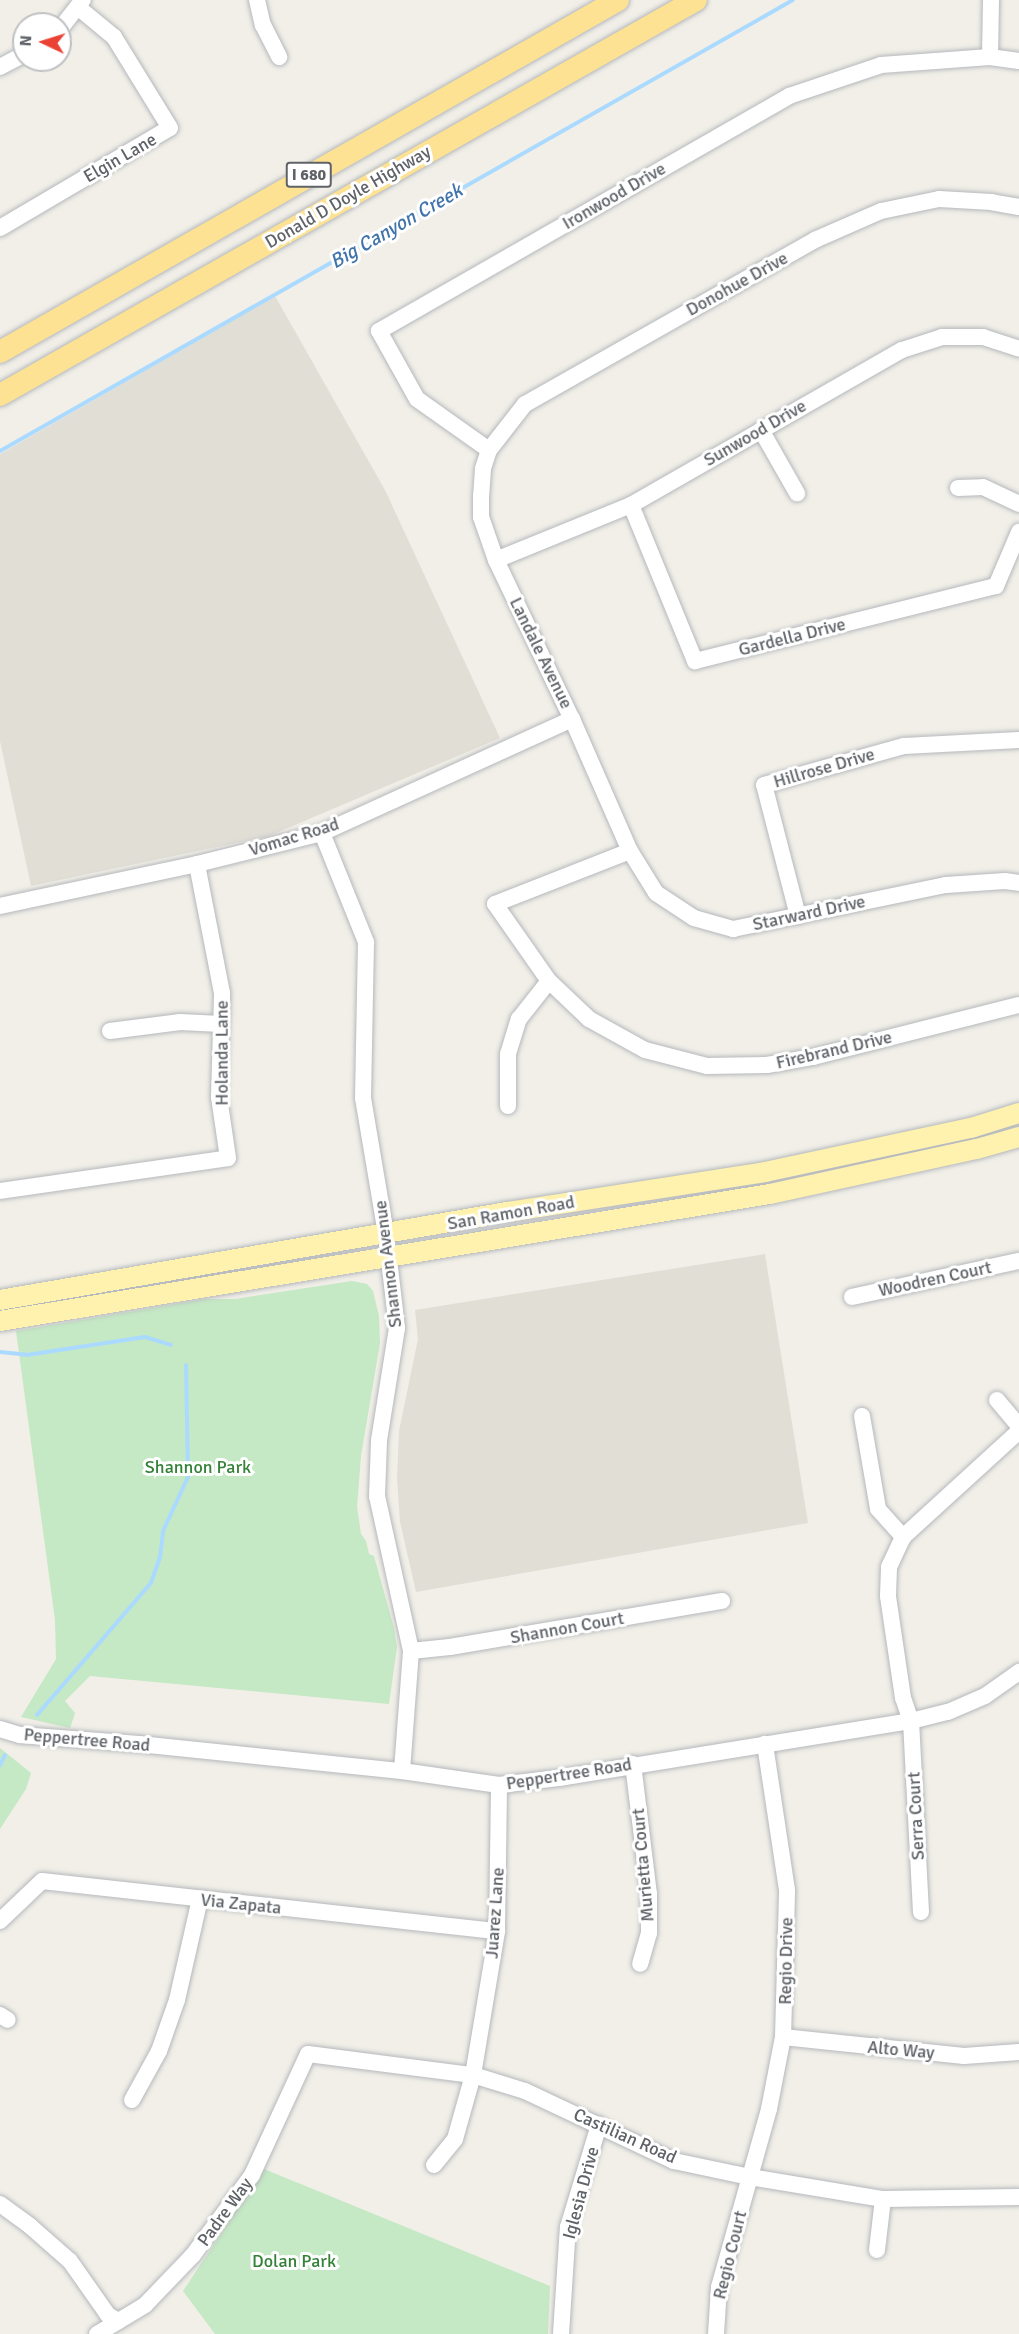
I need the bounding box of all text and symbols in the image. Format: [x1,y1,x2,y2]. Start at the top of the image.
north arrow [12,12,72,72]
text: N [16,35,36,47]
street label: Elgin Lane [80,128,160,188]
street label: Donald D Doyle Highway [261,141,435,253]
street label: Ironwood Drive [558,158,670,234]
road number: I 680 [285,162,333,188]
water label: Big Canyon Creek [325,178,467,274]
street label: Donohue Drive [682,247,792,321]
street label: Sunwood Drive [700,395,810,471]
street label: Landale Avenue [505,594,577,712]
street label: Gardella Drive [736,613,848,661]
street label: Hillrose Drive [771,743,877,793]
street label: Vomac Road [246,813,342,861]
street label: Starward Drive [751,891,867,935]
street label: Holanda Lane [211,1000,233,1106]
street label: Firebrand Drive [774,1026,894,1074]
street label: San Ramon Road [446,1191,576,1235]
street label: Shannon Avenue [369,1199,407,1329]
street label: Woodren Court [876,1256,994,1302]
park label: Shannon Park [145,1456,251,1478]
street label: Shannon Court [509,1607,625,1649]
street label: Peppertree Road [23,1724,151,1756]
street label: Peppertree Road [505,1753,633,1795]
street label: Serra Court [903,1771,929,1861]
street label: Murietta Court [627,1807,659,1923]
street label: Juarez Lane [481,1867,509,1959]
street label: Via Zapata [200,1889,282,1919]
street label: Regio Drive [774,1917,798,2005]
street label: Alto Way [867,2036,935,2064]
street label: Castilian Road [570,2104,680,2168]
street label: Iglesia Drive [558,2144,604,2242]
street label: Padre Way [193,2173,257,2251]
street label: Regio Court [709,2209,751,2301]
park label: Dolan Park [252,2250,336,2272]

